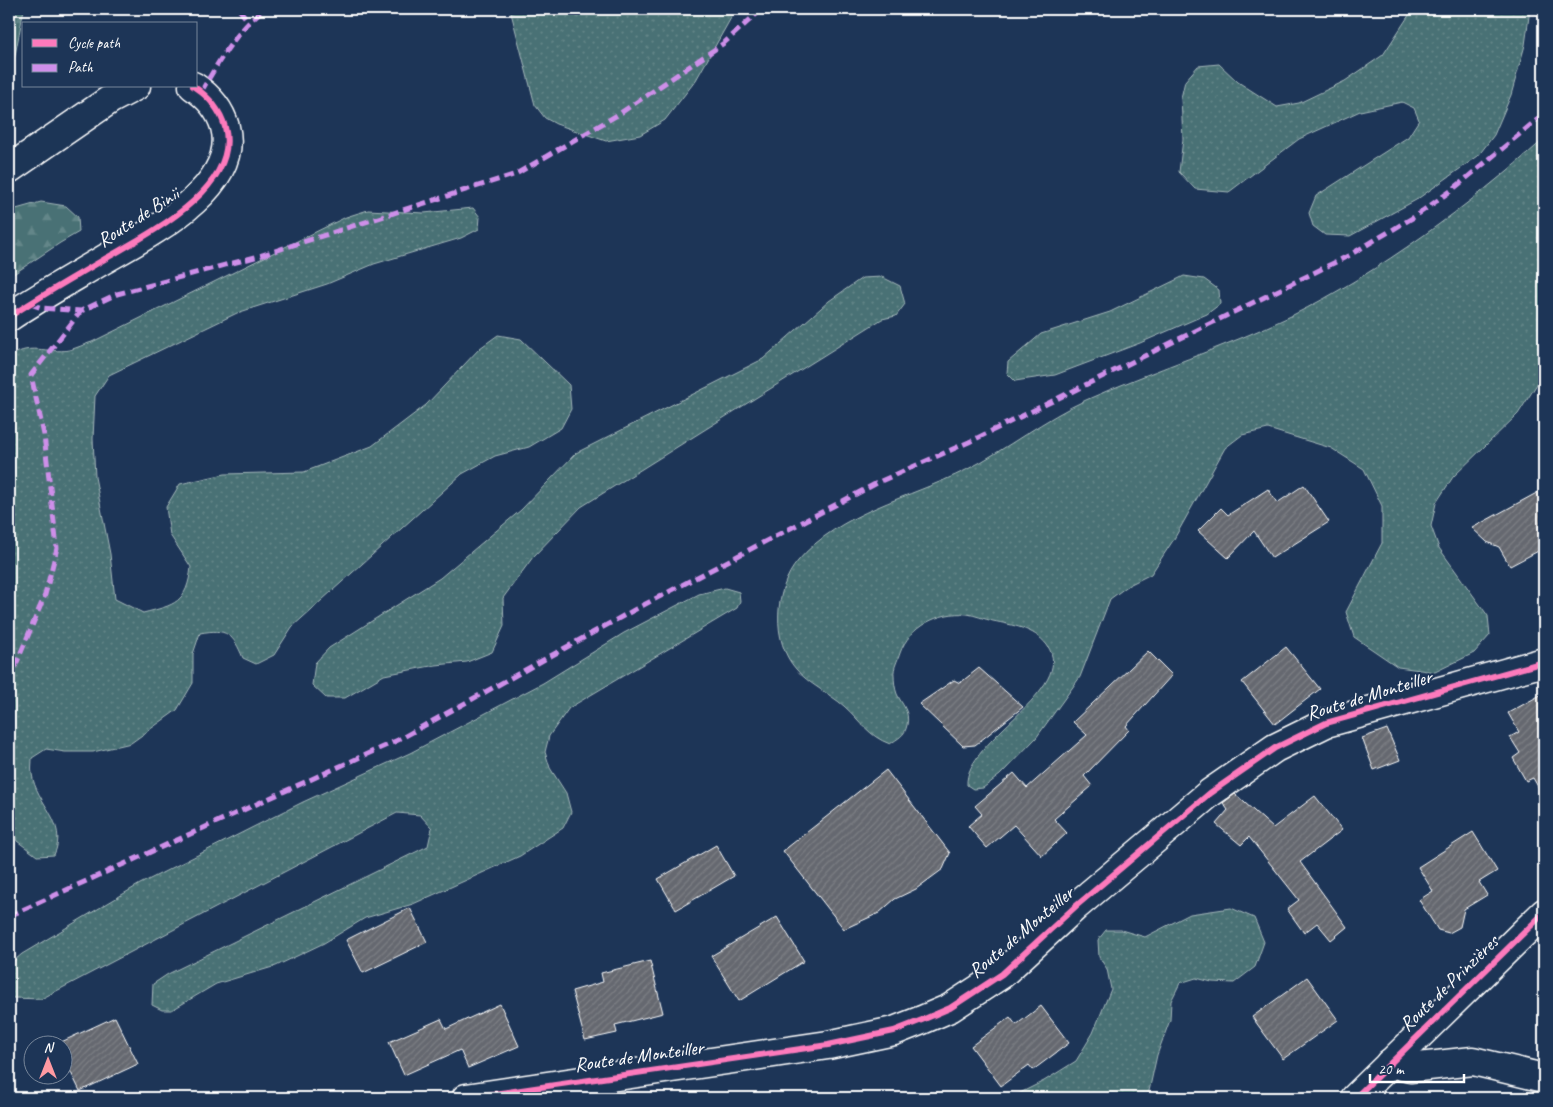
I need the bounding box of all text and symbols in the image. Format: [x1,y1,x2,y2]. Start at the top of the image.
legend [22,22,198,88]
text: Cycle path [68,34,120,53]
text: Path [68,58,94,77]
street label: Route de Binii [92,180,186,253]
street label: Route de Monteiller [1303,664,1437,726]
street label: Route de Monteiller [963,880,1080,983]
street label: Route de Prinzières [1394,928,1505,1037]
north arrow [22,1034,72,1084]
street label: Route de Monteiller [573,1034,707,1077]
text: N [44,1039,55,1056]
scale bar [1370,1052,1464,1084]
text: 20 m [1378,1060,1405,1079]

